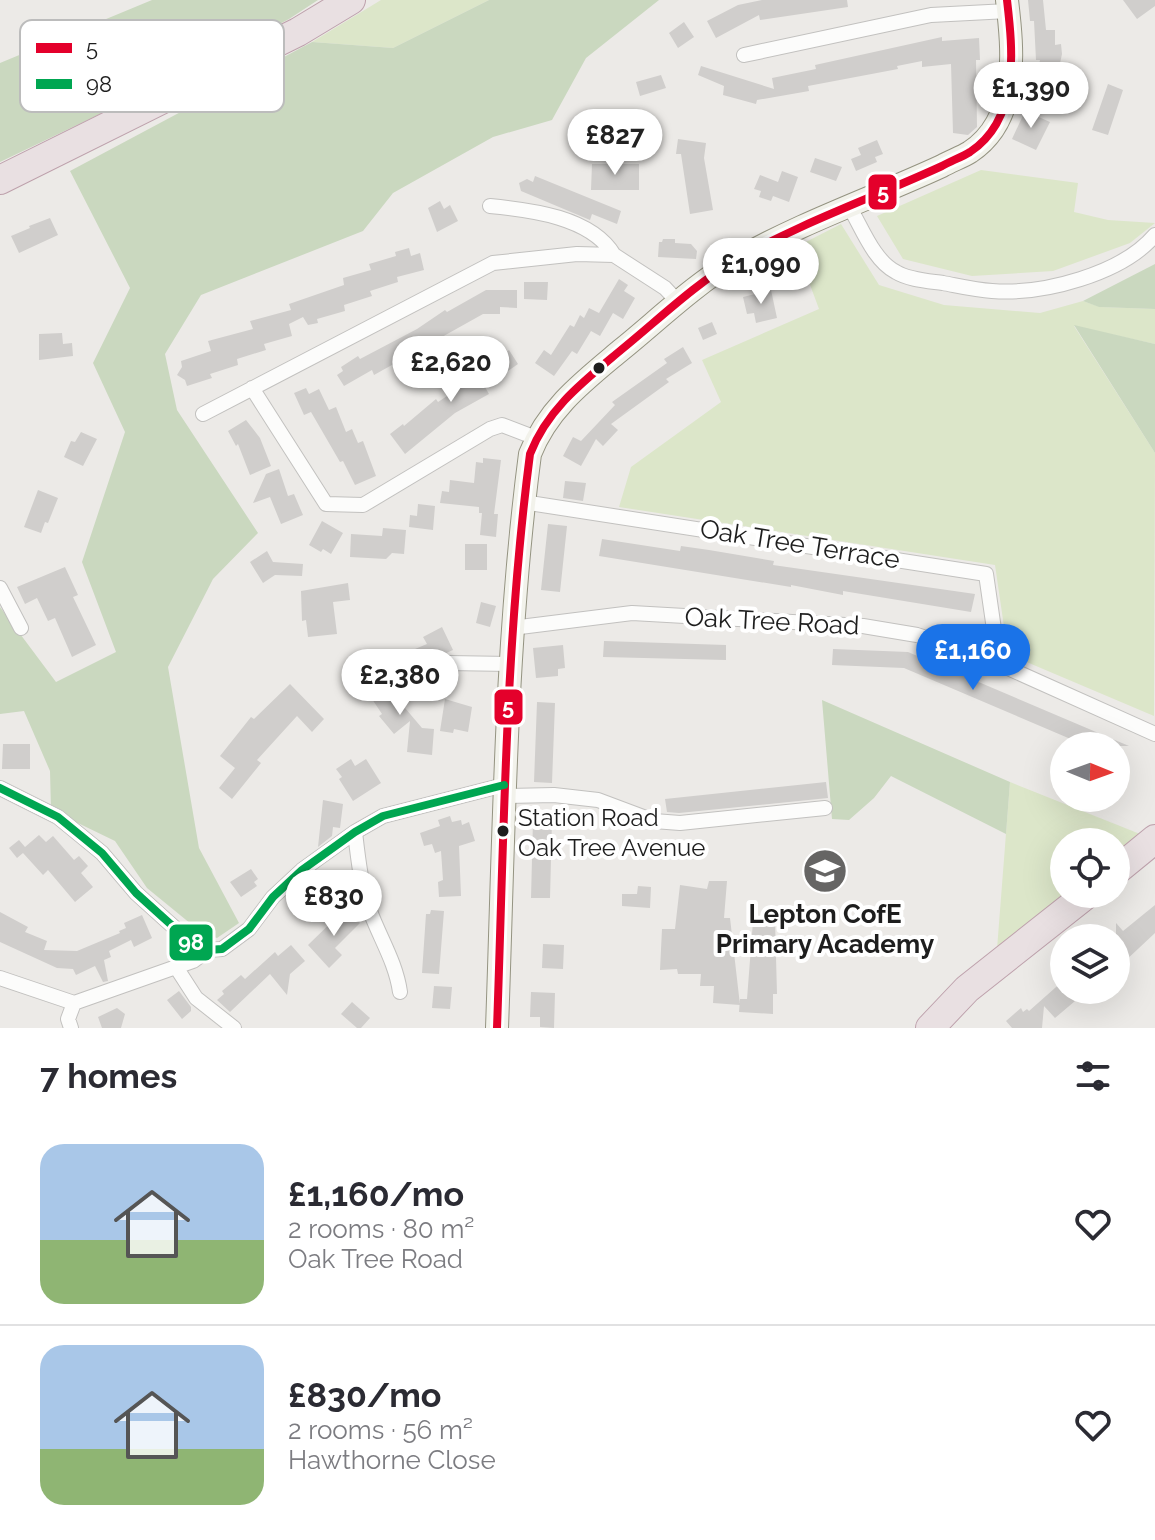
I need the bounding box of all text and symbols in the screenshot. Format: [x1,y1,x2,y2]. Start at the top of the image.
legend [20,20,284,112]
text: 5 [86,35,98,61]
pin: £1,390 [966,62,1096,130]
text: 98 [86,71,112,97]
text: £1,390 [992,73,1070,103]
pin: £827 [568,109,662,177]
text: £827 [585,120,645,150]
line badge: 5 [867,173,898,211]
text: 5 [877,179,889,205]
pin: £1,090 [696,238,826,306]
text: £1,090 [721,249,801,279]
pin: £2,620 [386,336,516,404]
text: £2,620 [410,347,492,377]
unlabelled marker [591,360,607,376]
street label: Oak Tree Terrace [698,513,902,575]
street label: Oak Tree Road [684,601,860,641]
pin: £1,160 [908,624,1038,692]
text: £1,160 [934,635,1012,665]
pin: £2,380 [335,649,465,717]
text: £2,380 [359,660,441,690]
line badge: 5 [493,688,524,726]
text: 5 [502,694,514,720]
north arrow [1050,732,1130,812]
map controls [1050,732,1130,1004]
place label: Station Road Oak Tree Avenue [518,803,705,862]
marker: Station Road Oak Tree Avenue [495,823,511,839]
button: locate [1050,828,1130,908]
school or university icon: Lepton CofE Primary Academy [801,847,849,895]
pin: £830 [287,870,381,938]
text: £830 [304,881,364,911]
place label: Lepton CofE Primary Academy [716,899,934,959]
line badge: 98 [168,923,214,962]
button: layers [1050,924,1130,1004]
text: 98 [178,929,204,955]
icon: filters [1071,1054,1115,1098]
text: 7 homes [40,1056,177,1096]
text: £1,160/mo [288,1174,464,1214]
icon: home [104,1176,200,1272]
icon: heart [1071,1202,1115,1246]
text: 2 rooms · 80 m² [288,1214,474,1244]
text: Oak Tree Road [288,1244,463,1274]
text: £830/mo [288,1375,441,1415]
icon: home [104,1377,200,1473]
icon: heart [1071,1403,1115,1447]
text: 2 rooms · 56 m² [288,1415,473,1445]
text: Hawthorne Close [288,1445,496,1475]

